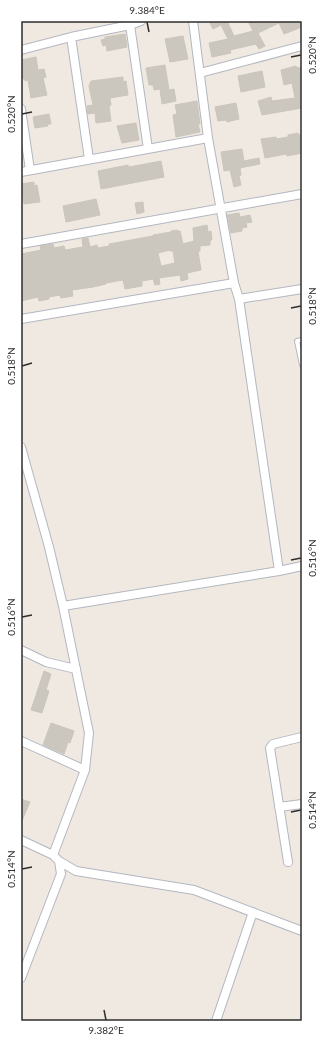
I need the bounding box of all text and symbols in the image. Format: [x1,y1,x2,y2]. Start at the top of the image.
text: 9.384°E [129,4,165,16]
text: 0.520°N [306,36,318,74]
text: 0.520°N [5,95,17,133]
text: 0.518°N [306,287,318,325]
text: 0.518°N [5,347,17,385]
text: 0.516°N [306,539,318,577]
text: 0.516°N [5,598,17,636]
text: 0.514°N [306,791,318,829]
text: 0.514°N [5,850,17,888]
text: 9.382°E [88,1024,124,1036]

